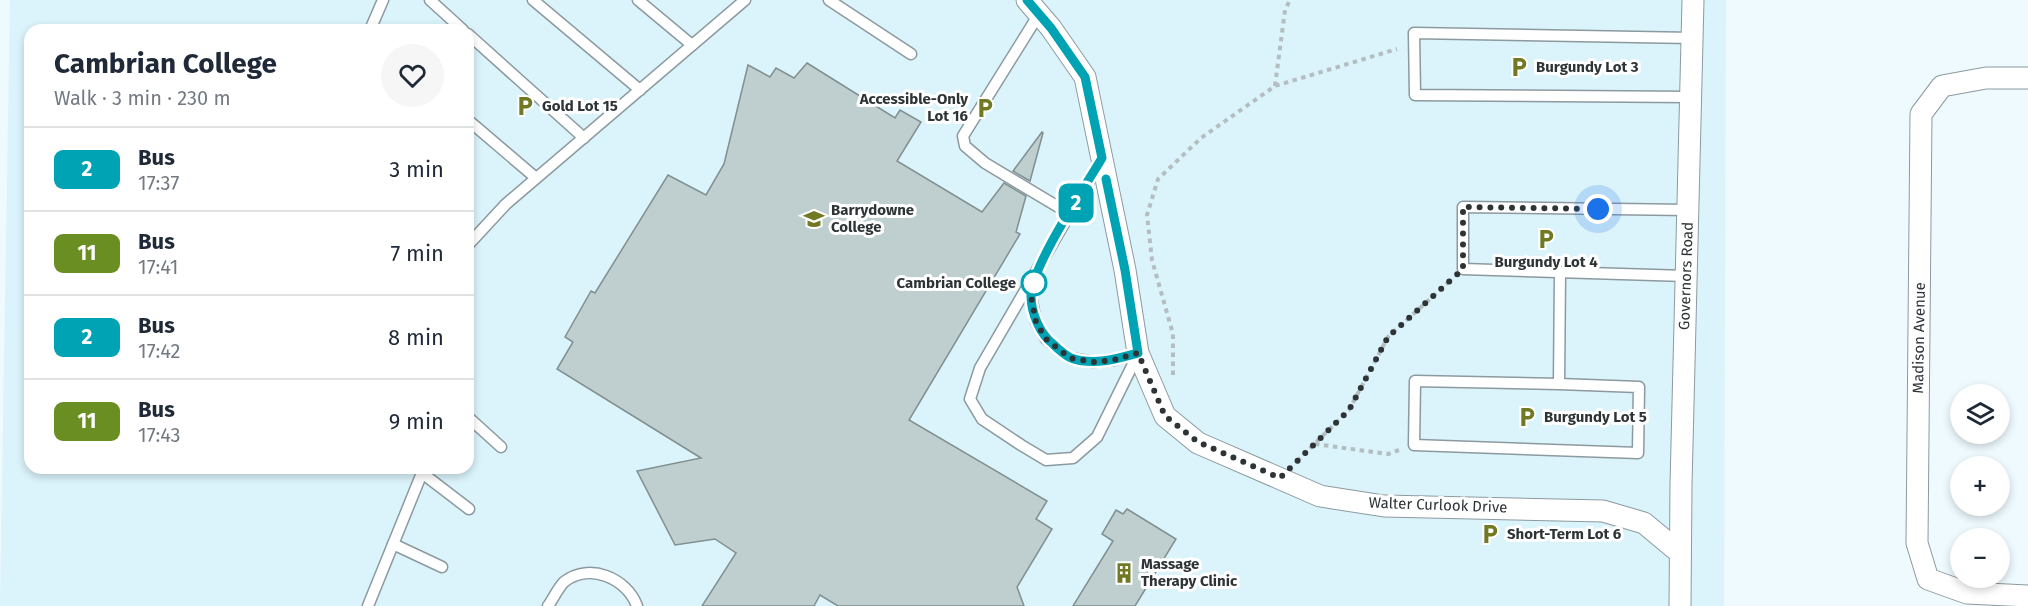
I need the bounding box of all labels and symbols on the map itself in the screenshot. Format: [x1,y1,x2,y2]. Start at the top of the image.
parking icon: Burgundy Lot 3 [1507,55,1531,79]
place label: Burgundy Lot 3 [1536,58,1639,76]
place label: Accessible-Only Lot 16 [859,90,969,125]
parking icon: Gold Lot 15 [513,94,537,118]
parking icon: Accessible-Only Lot 16 [973,96,997,120]
place label: Gold Lot 15 [542,97,618,115]
line badge: 2 [1056,184,1096,222]
your location [1583,194,1613,224]
place label: Barrydowne College [831,201,914,236]
school or university icon: Barrydowne College [802,207,826,231]
street label: Governors Road [1675,222,1697,330]
parking icon: Burgundy Lot 4 [1534,227,1558,251]
place label: Burgundy Lot 4 [1494,253,1598,271]
marker: Cambrian College [1021,270,1047,296]
place label: Cambrian College [897,274,1016,292]
street label: Madison Avenue [1909,282,1929,394]
parking icon: Burgundy Lot 5 [1515,405,1539,429]
place label: Burgundy Lot 5 [1544,408,1647,426]
street label: Walter Curlook Drive [1368,494,1508,516]
parking icon: Short-Term Lot 6 [1478,522,1502,546]
place label: Short-Term Lot 6 [1507,525,1622,543]
place label: Massage Therapy Clinic [1141,555,1238,590]
building icon: Massage Therapy Clinic [1112,561,1136,585]

